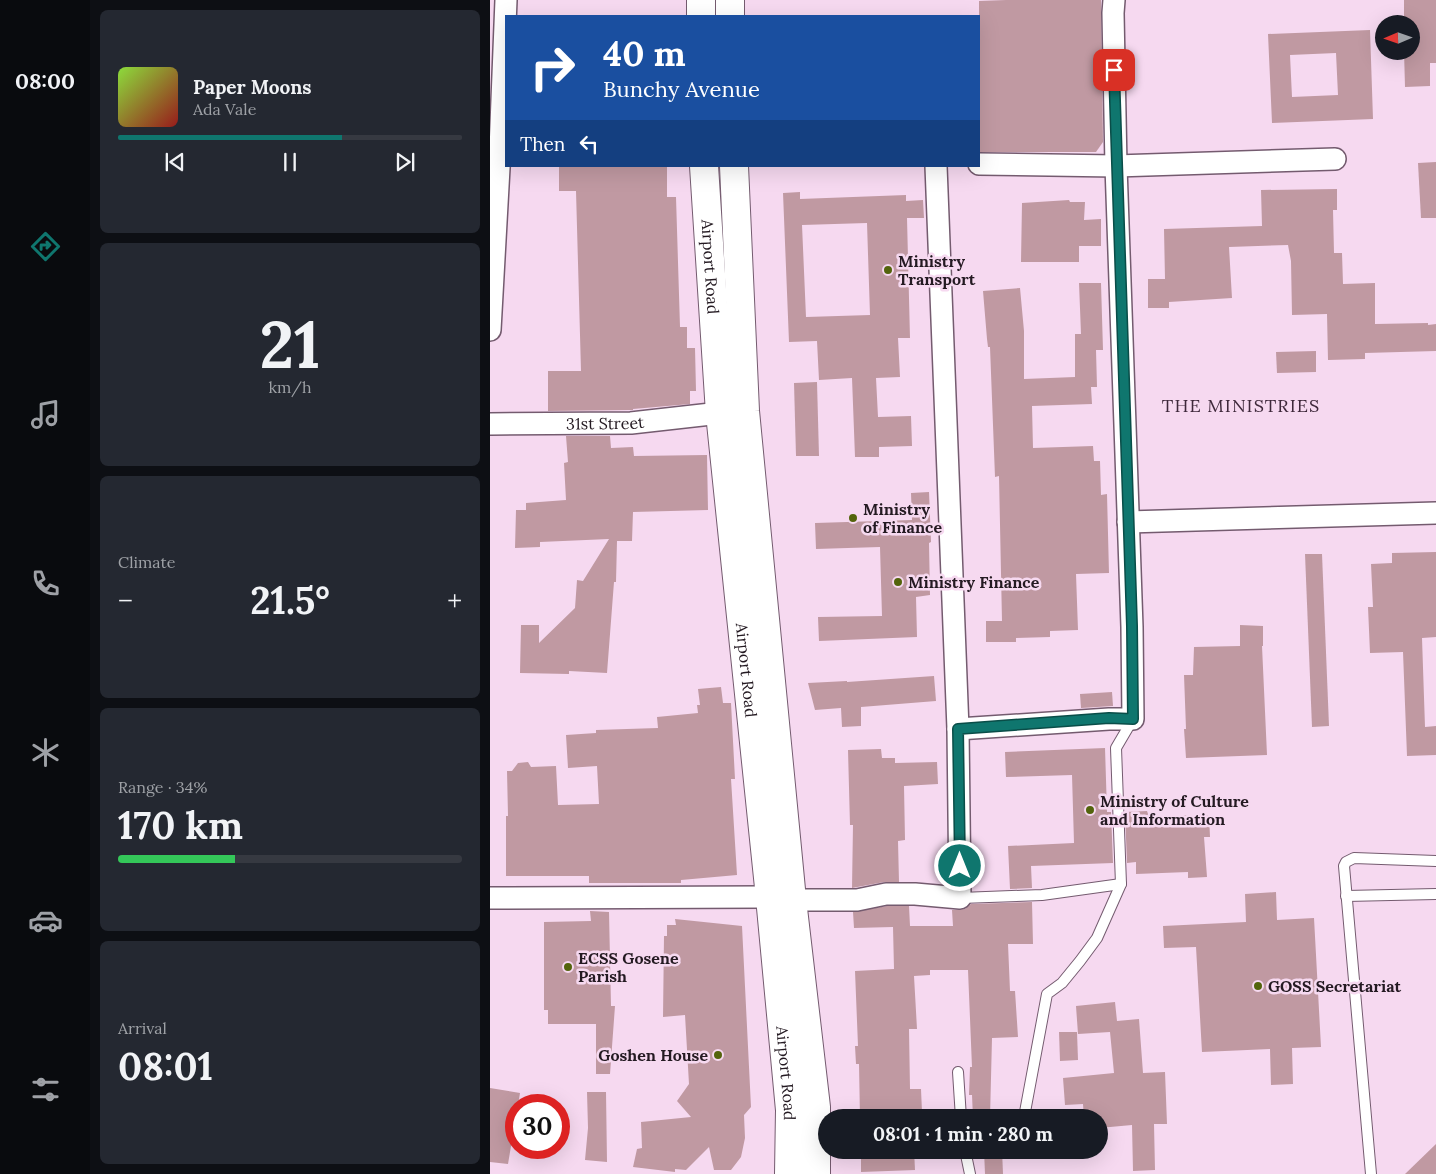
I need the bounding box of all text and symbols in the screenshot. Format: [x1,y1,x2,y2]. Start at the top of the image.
north arrow [1375,15,1420,60]
map controls [1375,15,1420,60]
text: 40 m [603,31,686,76]
icon: right [520,35,585,100]
pin [1093,49,1135,91]
icon: arrive [1100,56,1128,84]
text: 08:00 [15,67,75,95]
text: Paper Moons [193,75,312,99]
text: Bunchy Avenue [603,75,760,103]
text: Ada Vale [193,99,256,119]
icon: left [575,130,603,158]
text: Then [520,132,565,156]
icon: previous [161,148,189,176]
icon: pause [276,148,304,176]
icon: next [391,148,419,176]
street label: Airport Road [697,218,724,315]
icon: directions [28,229,63,264]
place label: Ministry Transport [898,251,976,289]
marker: Ministry Transport [882,264,894,276]
text: 21 [259,303,321,386]
text: km/h [268,377,312,397]
district label: THE MINISTRIES [1162,394,1320,417]
icon: music [28,397,63,432]
street label: 31st Street [566,412,646,433]
place label: Ministry of Finance [863,499,942,537]
marker: Ministry of Finance [847,512,859,524]
text: Climate [118,552,175,572]
icon: phone [28,566,63,601]
place label: Ministry Finance [908,572,1040,592]
text: 21.5° [250,576,330,624]
marker: Ministry Finance [892,576,904,588]
text: − [118,583,133,619]
text: + [447,583,462,619]
street label: Airport Road [732,621,761,719]
icon: climate [28,735,63,770]
text: Range · 34% [118,777,207,797]
place label: Ministry of Culture and Information [1100,791,1249,829]
text: 170 km [118,801,243,849]
marker: Ministry of Culture and Information [1084,804,1096,816]
position arrow [933,839,985,891]
icon: car [28,903,63,938]
place label: ECSS Gosene Parish [578,948,679,986]
marker: ECSS Gosene Parish [562,961,574,973]
place label: GOSS Secretariat [1268,976,1402,996]
marker: GOSS Secretariat [1252,980,1264,992]
text: Arrival [118,1018,167,1038]
street label: Airport Road [772,1024,800,1121]
text: 08:01 [118,1042,213,1090]
place label: Goshen House [598,1045,708,1065]
marker: Goshen House [712,1049,724,1061]
icon: filters [28,1072,63,1107]
speed limit sign: 30 [505,1094,570,1159]
text: 08:01 · 1 min · 280 m [873,1122,1053,1146]

